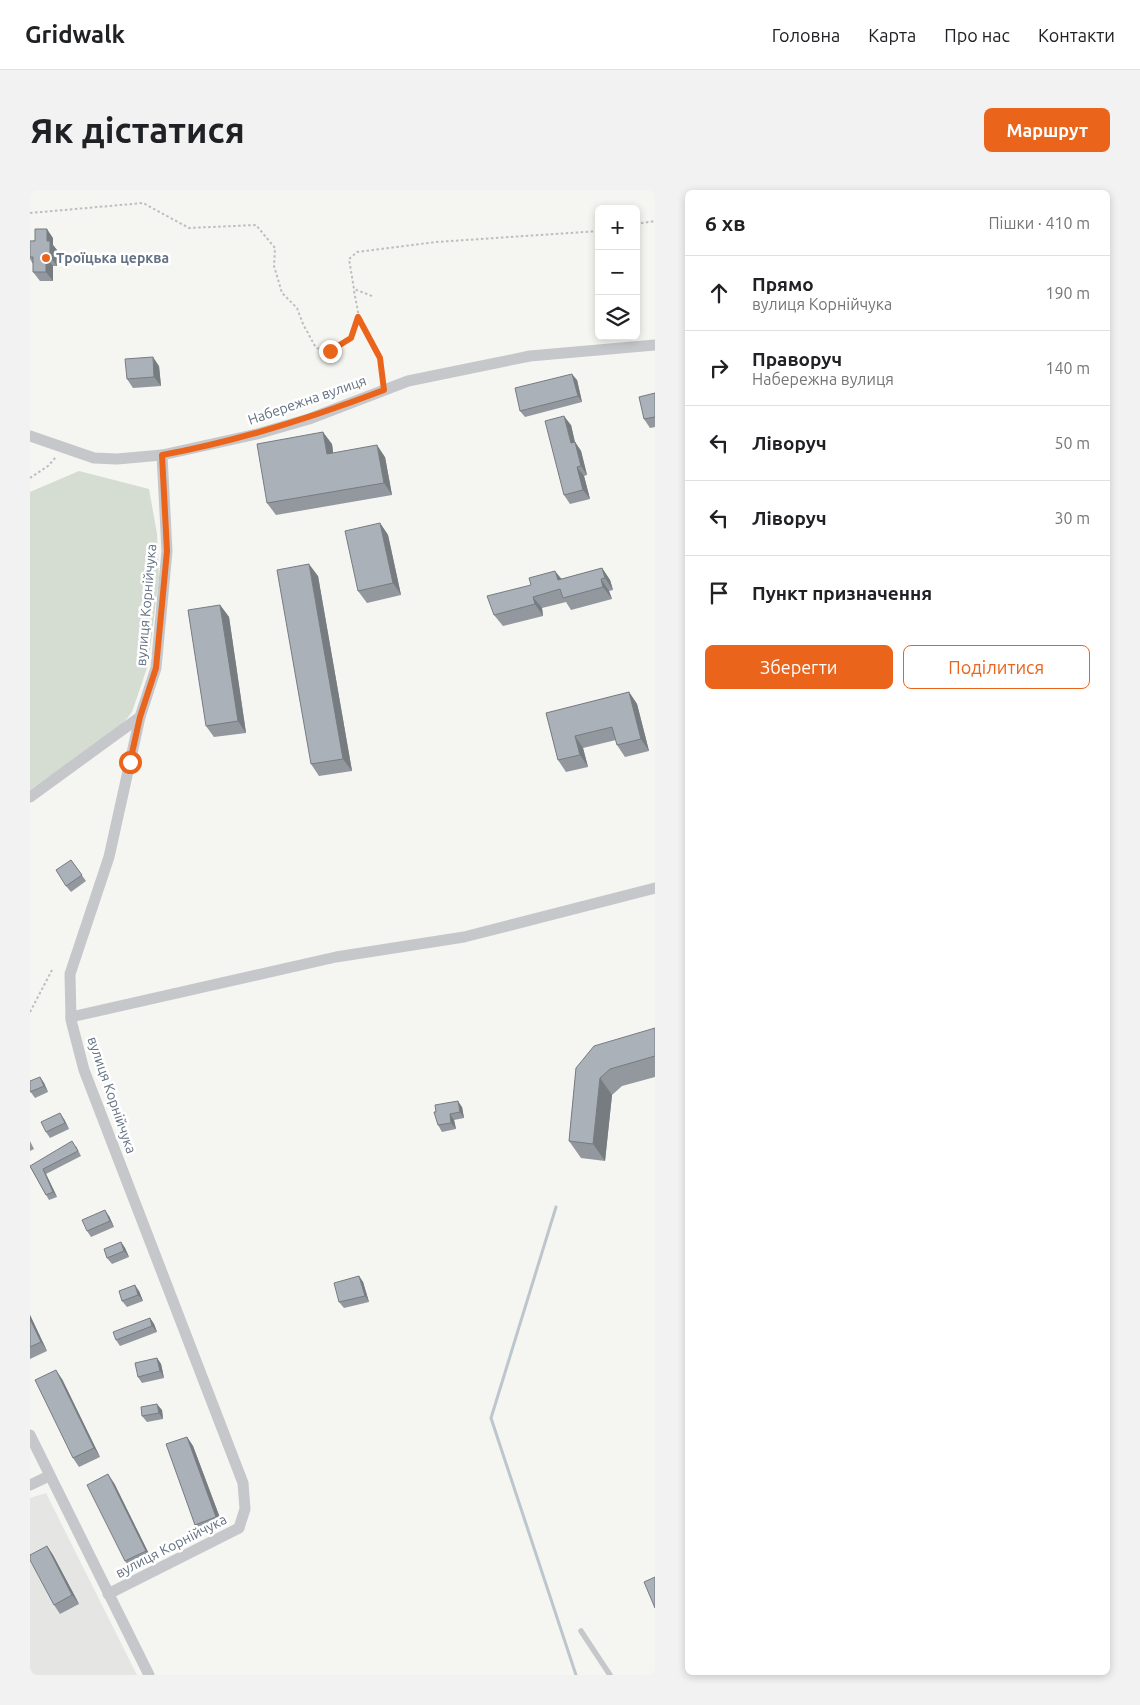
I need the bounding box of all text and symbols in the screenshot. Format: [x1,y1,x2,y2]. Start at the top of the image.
text: Gridwalk [25,21,125,48]
text: Головна [772,25,840,45]
text: Карта [868,25,916,45]
text: Про нас [944,25,1010,45]
text: Контакти [1038,25,1115,45]
button: Маршрут [984,108,1110,152]
text: Як дістатися [30,110,245,150]
map controls [595,205,640,340]
button: + [595,205,640,250]
text: 6 хв [705,211,746,235]
text: Пішки · 410 m [989,214,1090,232]
place label: Троїцька церква [56,250,169,266]
button: − [595,250,640,295]
marker: Троїцька церква [40,252,52,264]
text: Прямо [752,273,814,295]
icon: ahead [705,279,733,307]
text: 190 m [1045,284,1090,302]
button: layers [595,295,640,340]
text: вулиця Корнійчука [752,295,892,313]
route end [319,340,342,363]
text: Праворуч [752,348,842,370]
icon: right [705,354,733,382]
text: 140 m [1045,359,1090,377]
text: Набережна вулиця [752,370,894,388]
street label: Набережна вулиця [246,372,368,428]
icon: left [705,429,733,457]
text: Ліворуч [752,432,826,454]
text: 50 m [1054,434,1090,452]
icon: left [705,504,733,532]
text: Ліворуч [752,507,826,529]
text: 30 m [1054,509,1090,527]
street label: вулиця Корнійчука [133,543,159,667]
icon: arrive [705,579,733,607]
text: Пункт призначення [752,582,932,604]
button: Зберегти [705,645,893,689]
button: Поділитися [903,645,1090,689]
route start [119,751,142,774]
street label: вулиця Корнійчука [84,1034,140,1156]
street label: вулиця Корнійчука [113,1511,229,1581]

